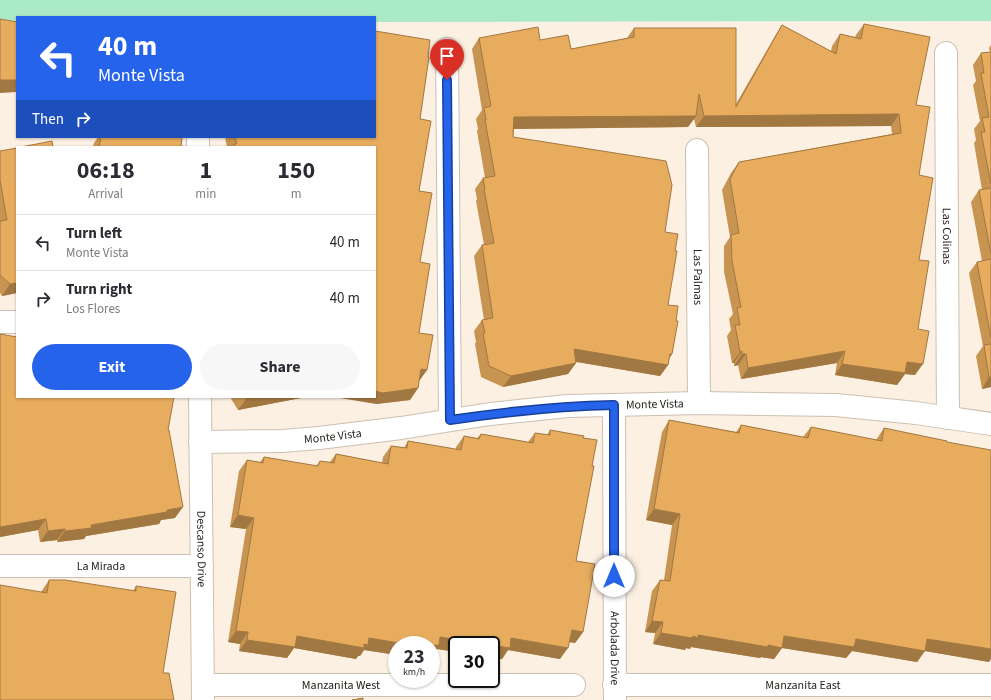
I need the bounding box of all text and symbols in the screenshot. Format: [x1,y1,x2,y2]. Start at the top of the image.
text: 40 m [98,26,157,66]
icon: left [32,32,84,84]
pin [430,39,464,80]
icon: arrive [436,45,458,67]
text: Monte Vista [98,63,185,88]
icon: right [72,108,94,130]
text: Then [32,109,64,130]
text: 06:18 [77,153,135,188]
text: 1 [200,153,212,188]
text: 150 [277,153,315,188]
text: Arrival [88,185,123,203]
text: min [195,185,216,203]
text: m [291,185,302,203]
street label: Las Colinas [938,208,955,264]
text: Turn left [66,223,122,244]
icon: left [32,232,54,254]
text: 40 m [330,232,360,253]
text: Monte Vista [66,244,129,262]
street label: Las Palmas [689,249,706,305]
text: Turn right [66,279,132,300]
icon: right [32,288,54,310]
text: 40 m [330,288,360,309]
text: Los Flores [66,300,120,318]
button: Exit [32,344,192,390]
button: Share [200,344,360,390]
street label: Monte Vista [626,395,684,414]
street label: Monte Vista [303,425,363,448]
street label: Descanso Drive [192,511,210,587]
position arrow [593,555,635,597]
street label: La Mirada [77,558,125,575]
street label: Arbolada Drive [606,611,623,685]
speed limit sign: 30 [448,636,500,688]
text: 23 [403,643,425,671]
text: km/h [403,665,425,679]
street label: Manzanita West [302,677,380,694]
street label: Manzanita East [765,677,841,694]

